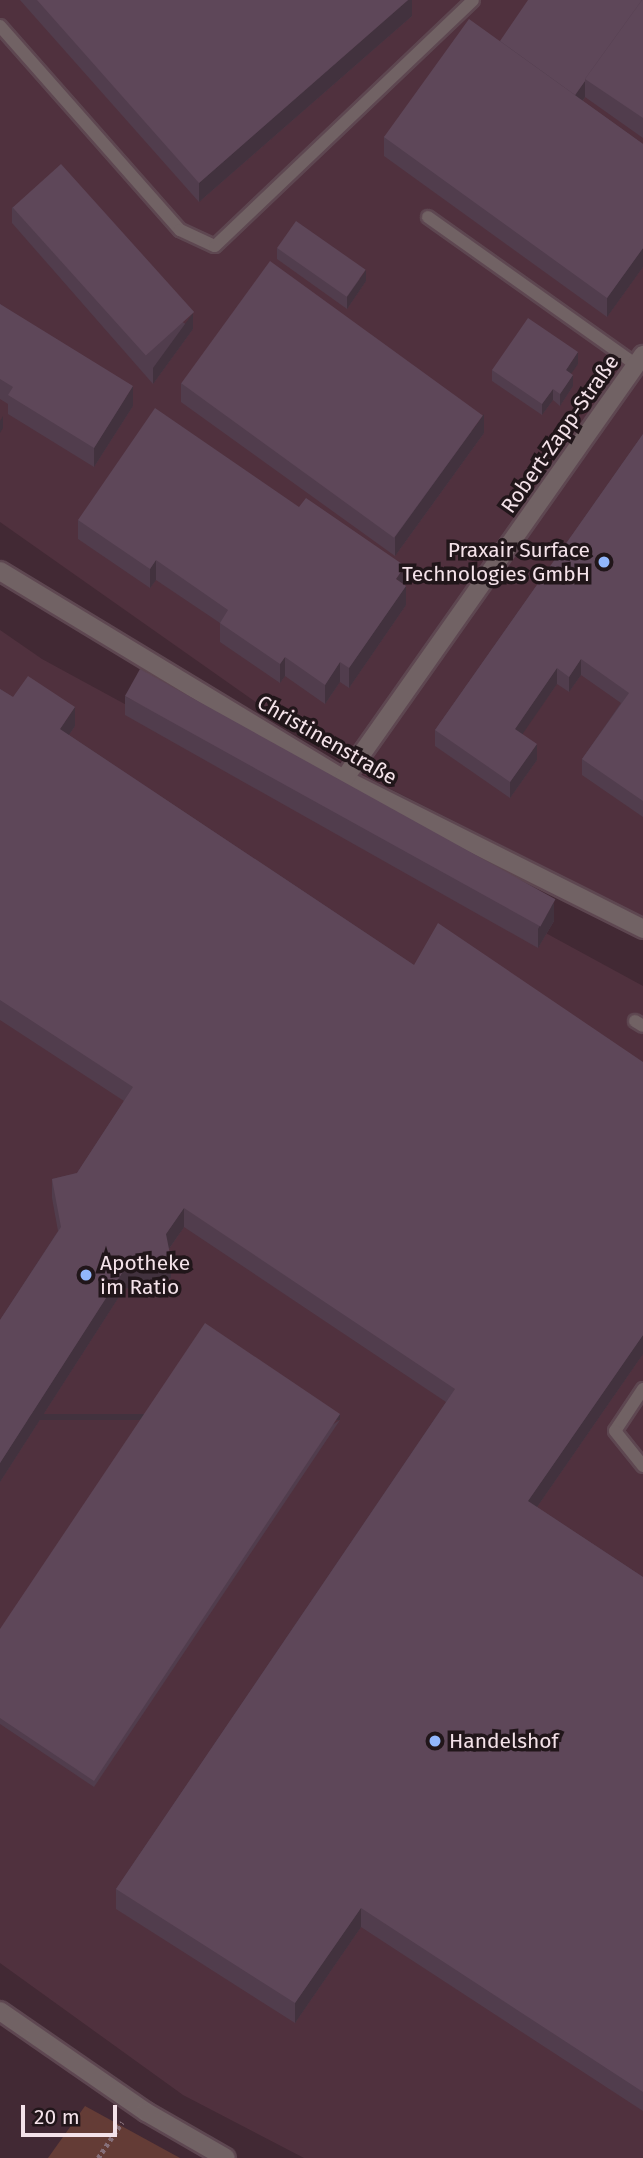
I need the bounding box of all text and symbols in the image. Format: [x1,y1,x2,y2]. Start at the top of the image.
street label: Robert-Zapp-Straße [496,350,624,518]
place label: Praxair Surface Technologies GmbH [402,537,590,587]
marker: Praxair Surface Technologies GmbH [596,554,612,570]
street label: Christinenstraße [253,690,401,790]
place label: Apotheke im Ratio [100,1250,190,1300]
marker: Apotheke im Ratio [78,1267,94,1283]
place label: Handelshof [449,1728,559,1754]
marker: Handelshof [427,1733,443,1749]
scale bar [24,2092,121,2136]
text: 20 m [34,2104,80,2130]

